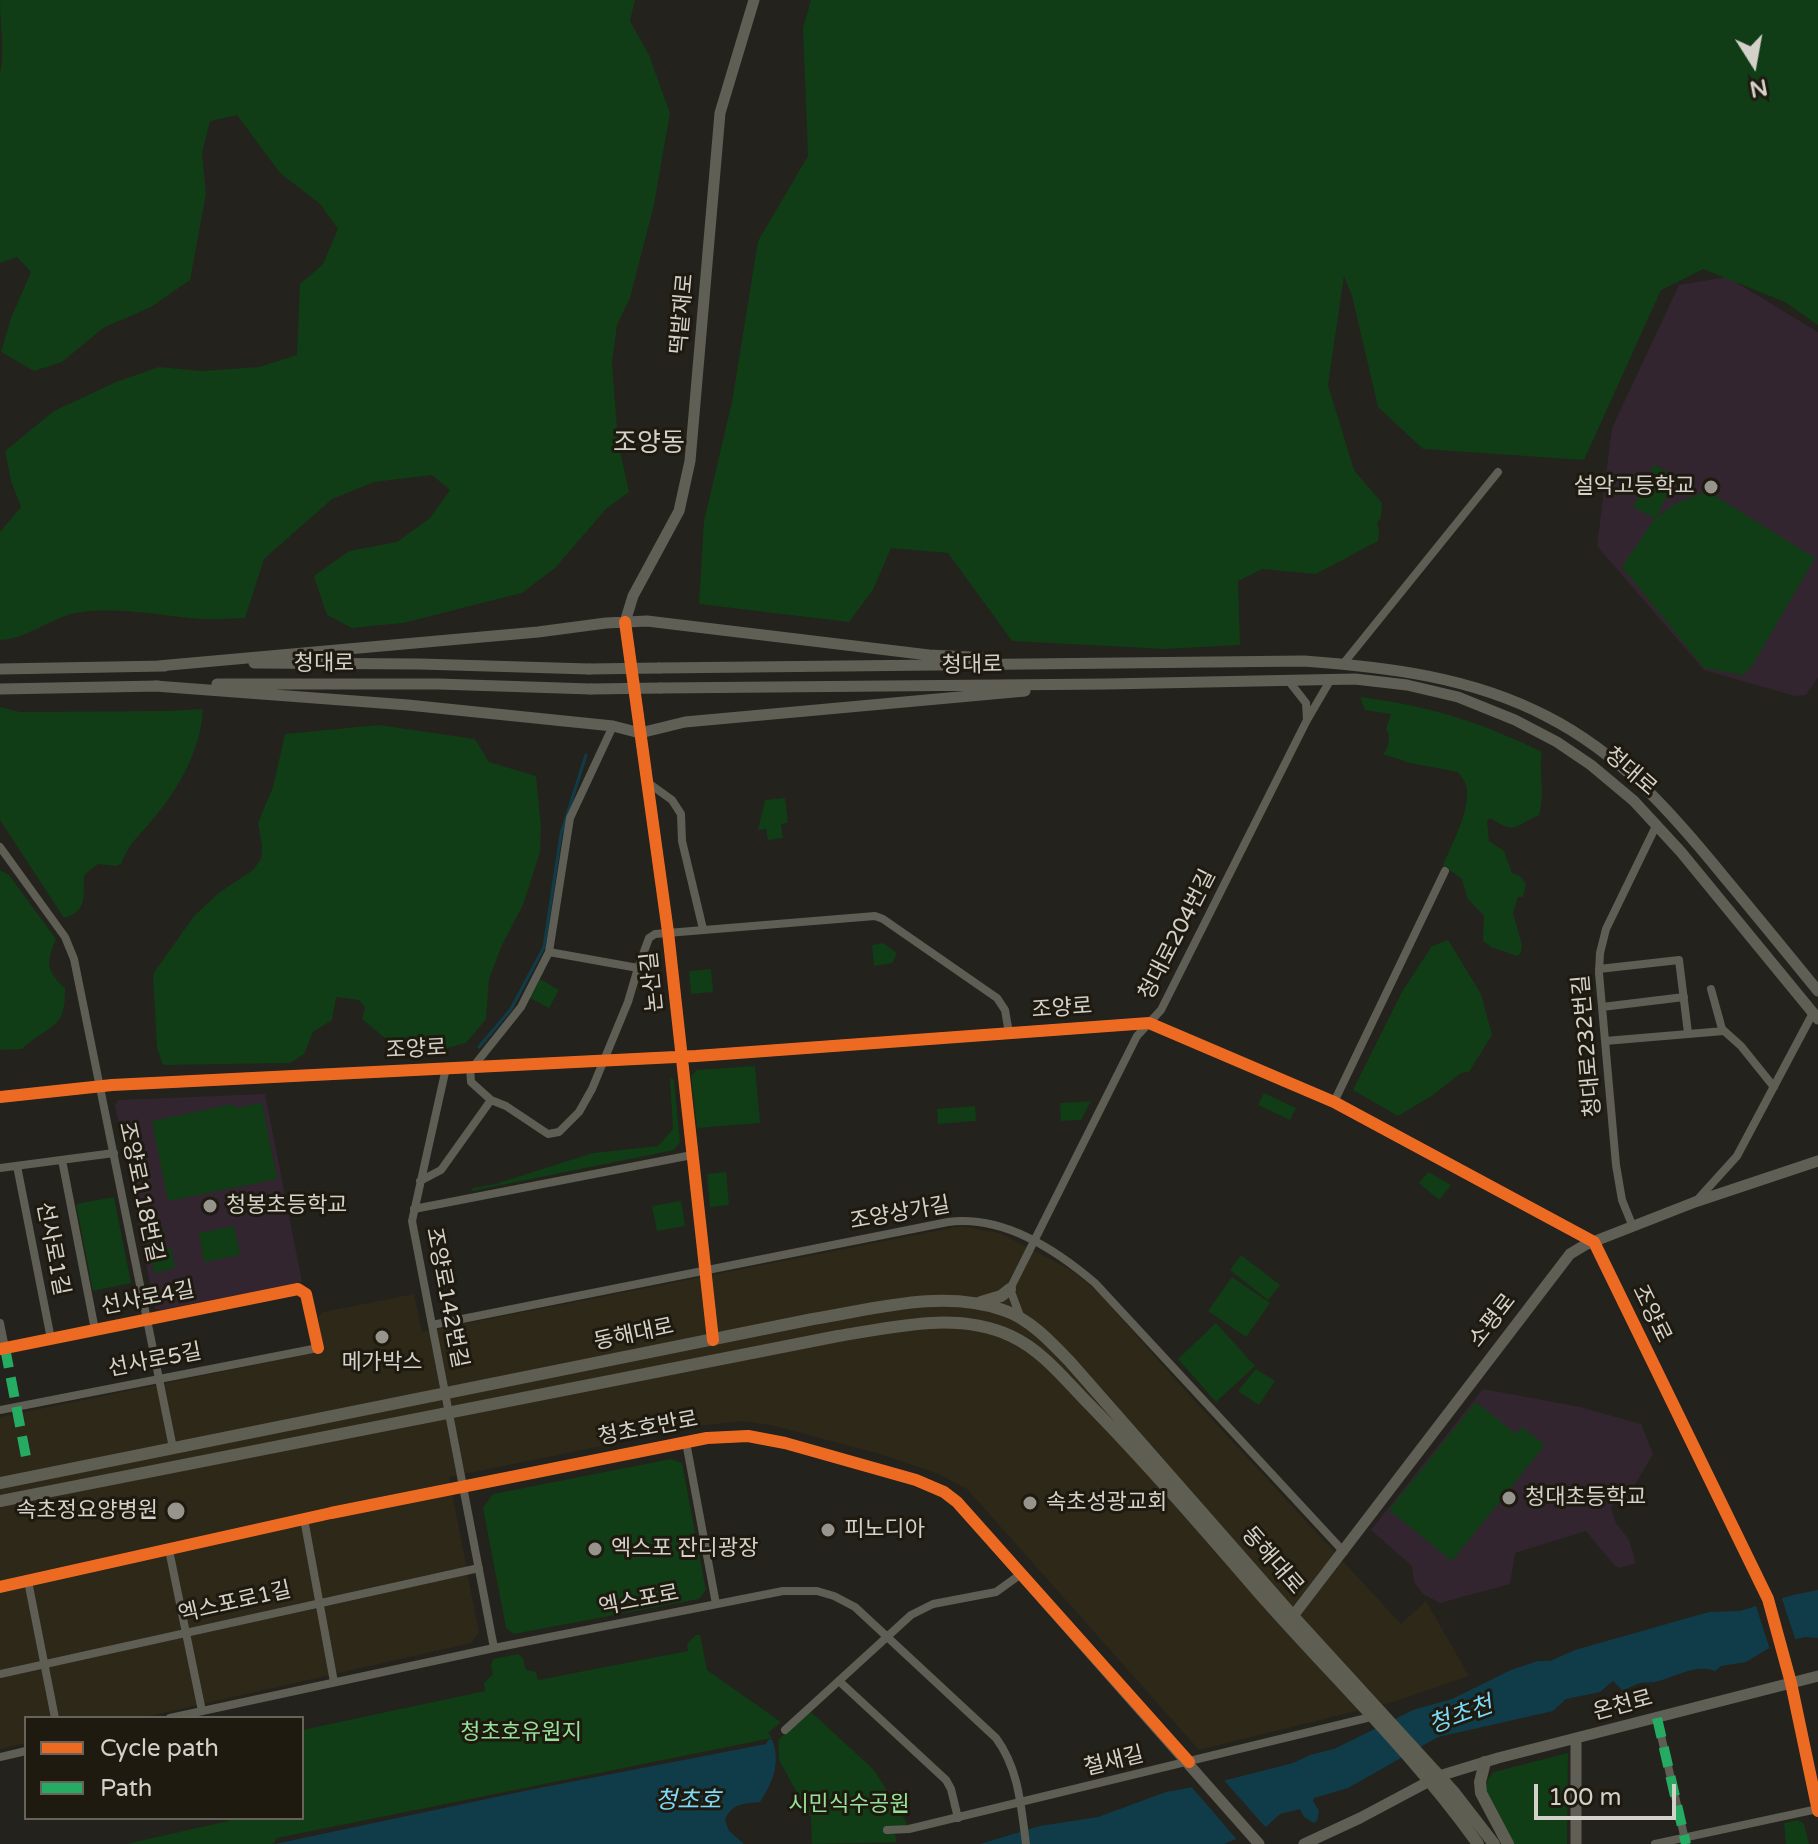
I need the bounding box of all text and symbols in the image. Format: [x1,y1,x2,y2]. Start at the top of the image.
north arrow [1714,24,1794,104]
text: N [1747,73,1770,102]
street label: 떡밭재로 [666,273,700,355]
district label: 조양동 [613,428,685,460]
place label: 설악고등학교 [1574,474,1695,500]
marker: 설악고등학교 [1702,478,1720,496]
street label: 청대로 [294,651,354,677]
street label: 청대로 [941,652,1003,680]
street label: 청대로 [1598,742,1662,802]
street label: 청대로204번길 [1134,865,1222,1005]
street label: 논산길 [637,950,669,1014]
street label: 청대로232번길 [1569,974,1607,1118]
street label: 조양로 [1031,994,1093,1024]
street label: 조양로 [385,1035,447,1065]
street label: 조양로118번길 [112,1119,168,1265]
street label: 조양상가길 [848,1192,952,1236]
place label: 청봉초등학교 [226,1193,347,1219]
marker: 청봉초등학교 [201,1197,219,1215]
street label: 선사로1길 [30,1200,74,1298]
street label: 조양로142번길 [419,1225,473,1371]
street label: 선사로4길 [99,1277,197,1321]
street label: 조양로 [1626,1281,1676,1347]
street label: 소평로 [1464,1289,1522,1353]
street label: 동해대로 [592,1314,676,1356]
marker: 메가박스 [373,1328,391,1346]
street label: 선사로5길 [106,1339,204,1383]
place label: 메가박스 [342,1350,422,1376]
street label: 청초호반로 [596,1406,700,1452]
place label: 청대초등학교 [1525,1485,1646,1511]
marker: 청대초등학교 [1500,1489,1518,1507]
place label: 속초성광교회 [1046,1490,1167,1516]
marker: 속초성광교회 [1021,1494,1039,1512]
place label: 속초정요양병원 [16,1498,158,1524]
marker: 속초정요양병원 [165,1500,187,1522]
place label: 피노디아 [844,1517,925,1543]
marker: 피노디아 [819,1521,837,1539]
street label: 동해대로 [1235,1522,1309,1600]
place label: 엑스포 잔디광장 [611,1536,758,1562]
marker: 엑스포 잔디광장 [586,1540,604,1558]
street label: 엑스포로1길 [176,1577,294,1629]
street label: 엑스포로 [597,1580,681,1622]
street label: 온천로 [1590,1685,1656,1727]
water label: 청초천 [1425,1691,1497,1741]
legend [24,1716,304,1820]
park label: 청초호유원지 [460,1720,582,1746]
text: Cycle path [100,1734,219,1763]
street label: 철새길 [1081,1742,1147,1782]
scale bar [1538,1768,1680,1818]
text: Path [100,1774,153,1803]
text: 100 m [1548,1783,1622,1812]
water label: 청초호 [655,1788,721,1816]
park label: 시민식수공원 [788,1792,910,1818]

